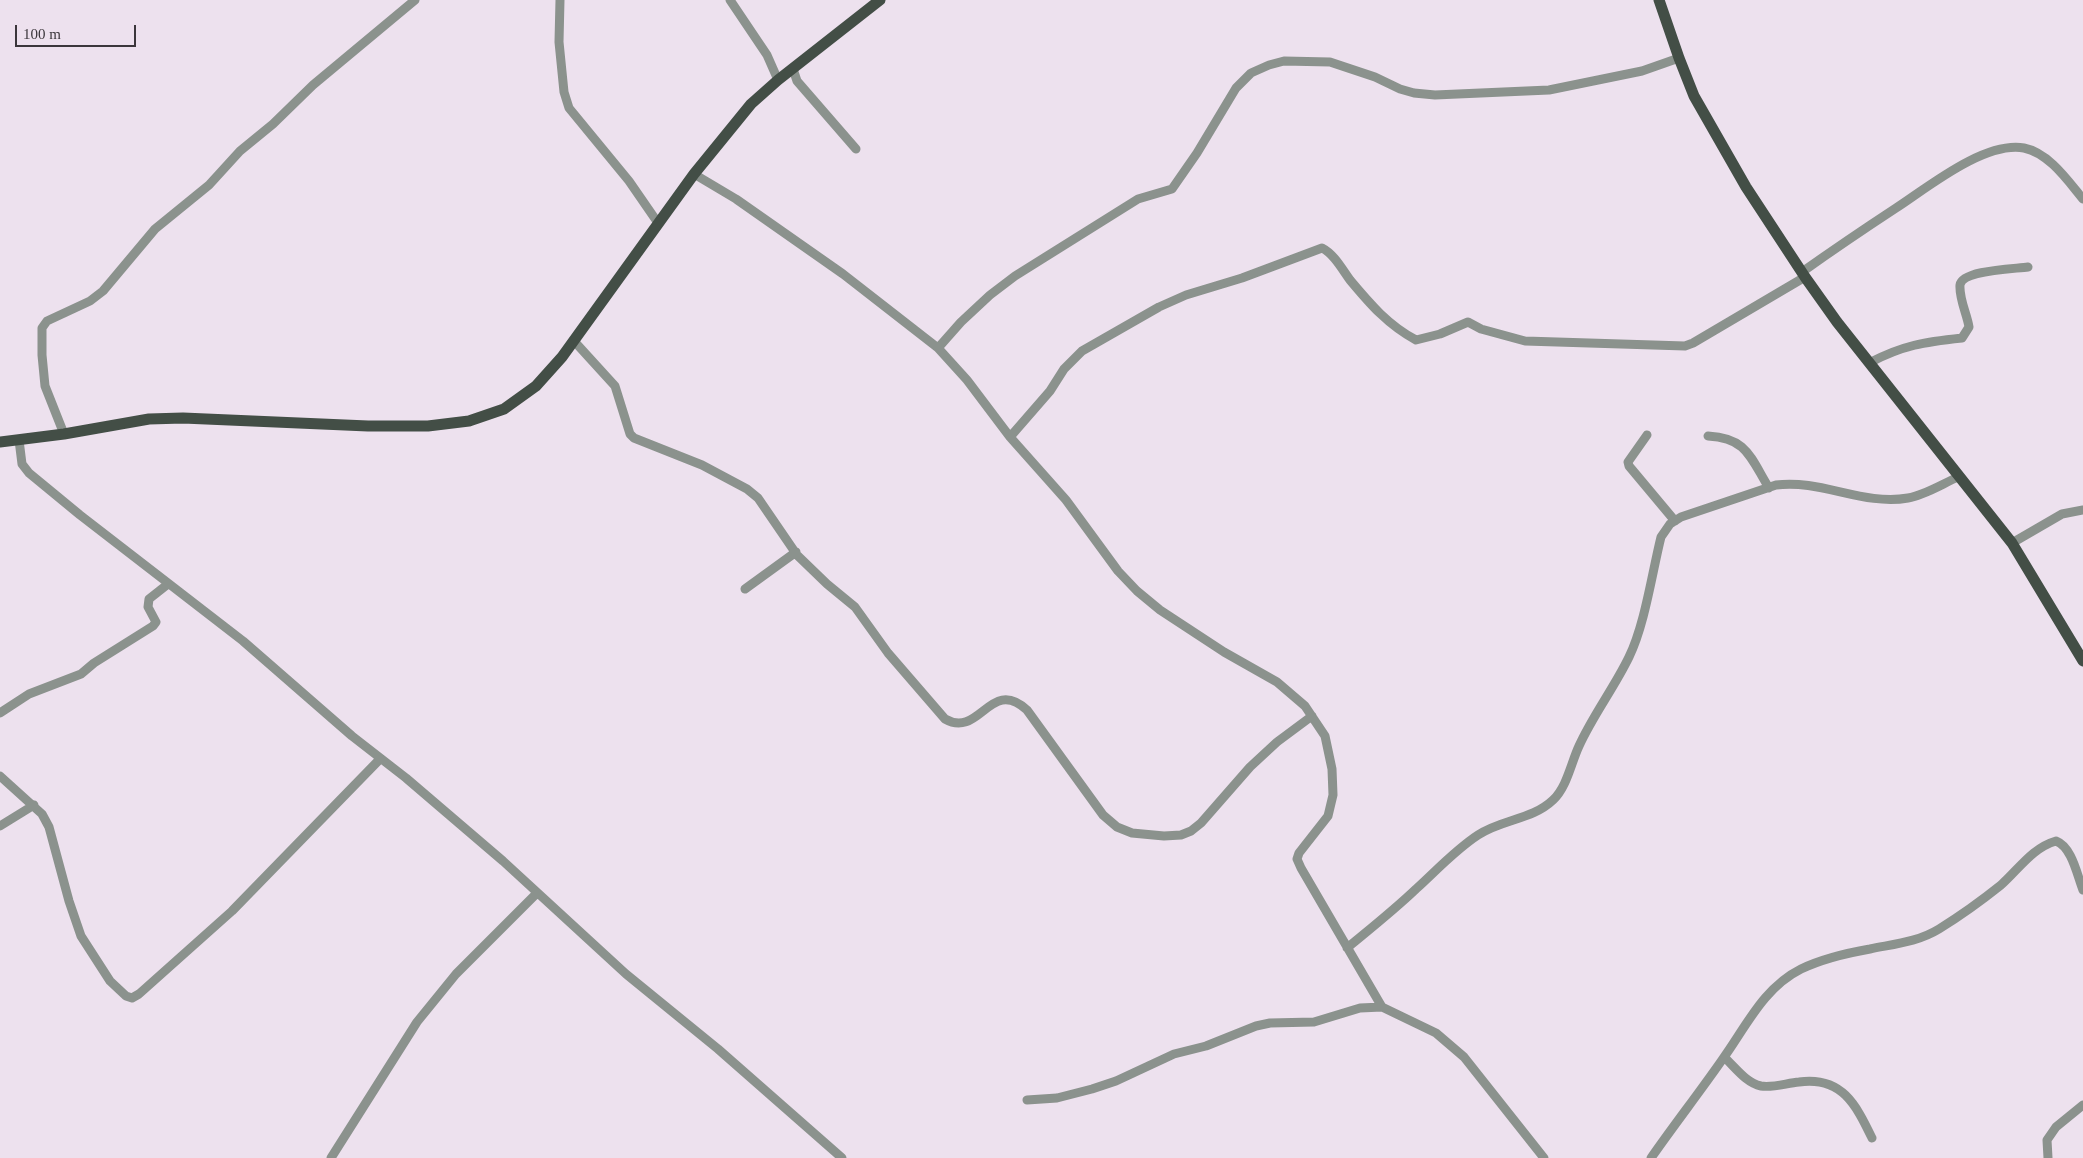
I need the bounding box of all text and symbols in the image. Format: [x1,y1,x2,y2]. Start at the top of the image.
scale bar [18,15,139,47]
text: 100 m [23,26,61,42]

